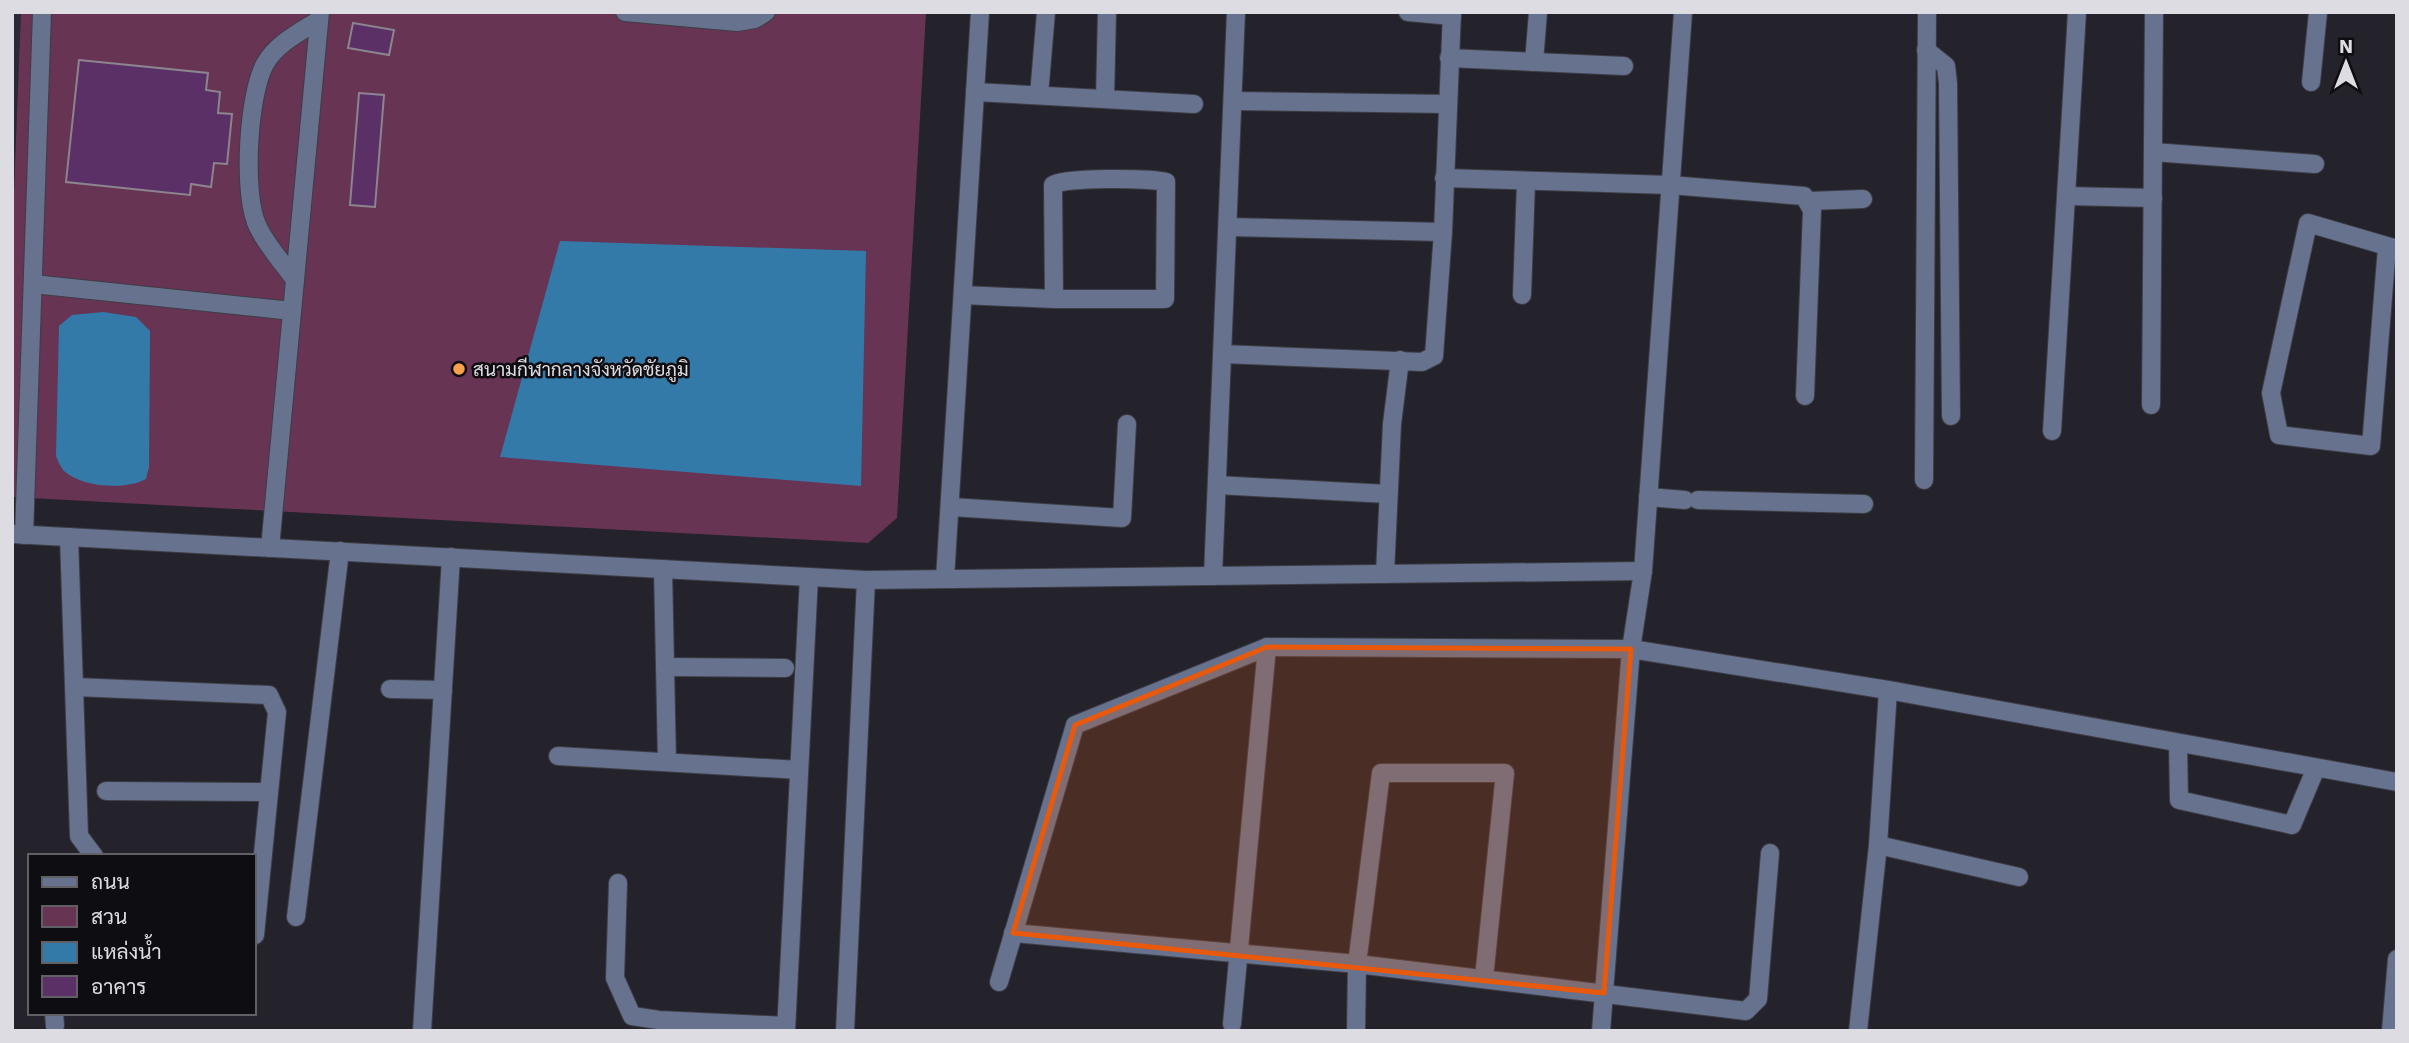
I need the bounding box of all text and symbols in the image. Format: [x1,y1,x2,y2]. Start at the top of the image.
north arrow [2311,28,2381,98]
text: N [2339,35,2353,58]
place label: สนามกีฬากลางจังหวัดชัยภูมิ [473,357,689,383]
marker: สนามกีฬากลางจังหวัดชัยภูมิ [451,361,467,377]
legend [28,854,256,1015]
text: ถนน [91,869,130,894]
text: สวน [91,904,127,929]
text: แหล่งน้ำ [91,934,162,964]
text: อาคาร [91,974,147,999]

